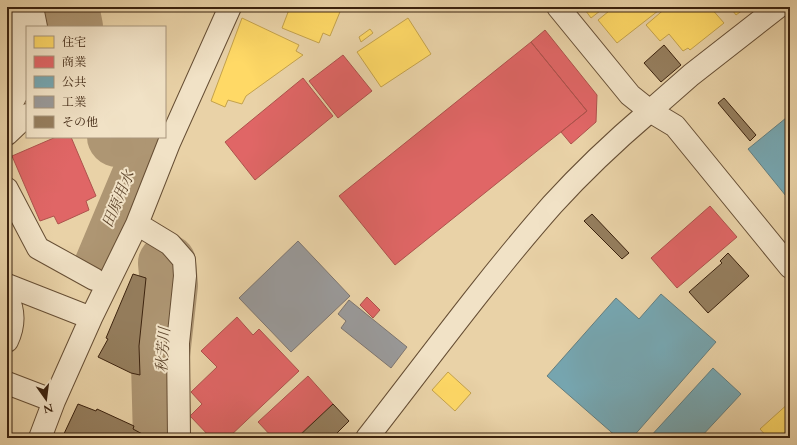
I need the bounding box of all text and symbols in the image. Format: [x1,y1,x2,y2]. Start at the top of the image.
legend [26,26,166,138]
text: 住宅 [62,34,86,50]
text: 商業 [62,54,86,70]
text: 公共 [62,74,86,90]
text: 工業 [62,94,86,110]
text: その他 [62,114,98,130]
water label: 田原用水 [97,166,140,231]
water label: 秋芳川 [151,325,175,373]
north arrow [26,379,66,419]
text: N [41,400,55,417]

